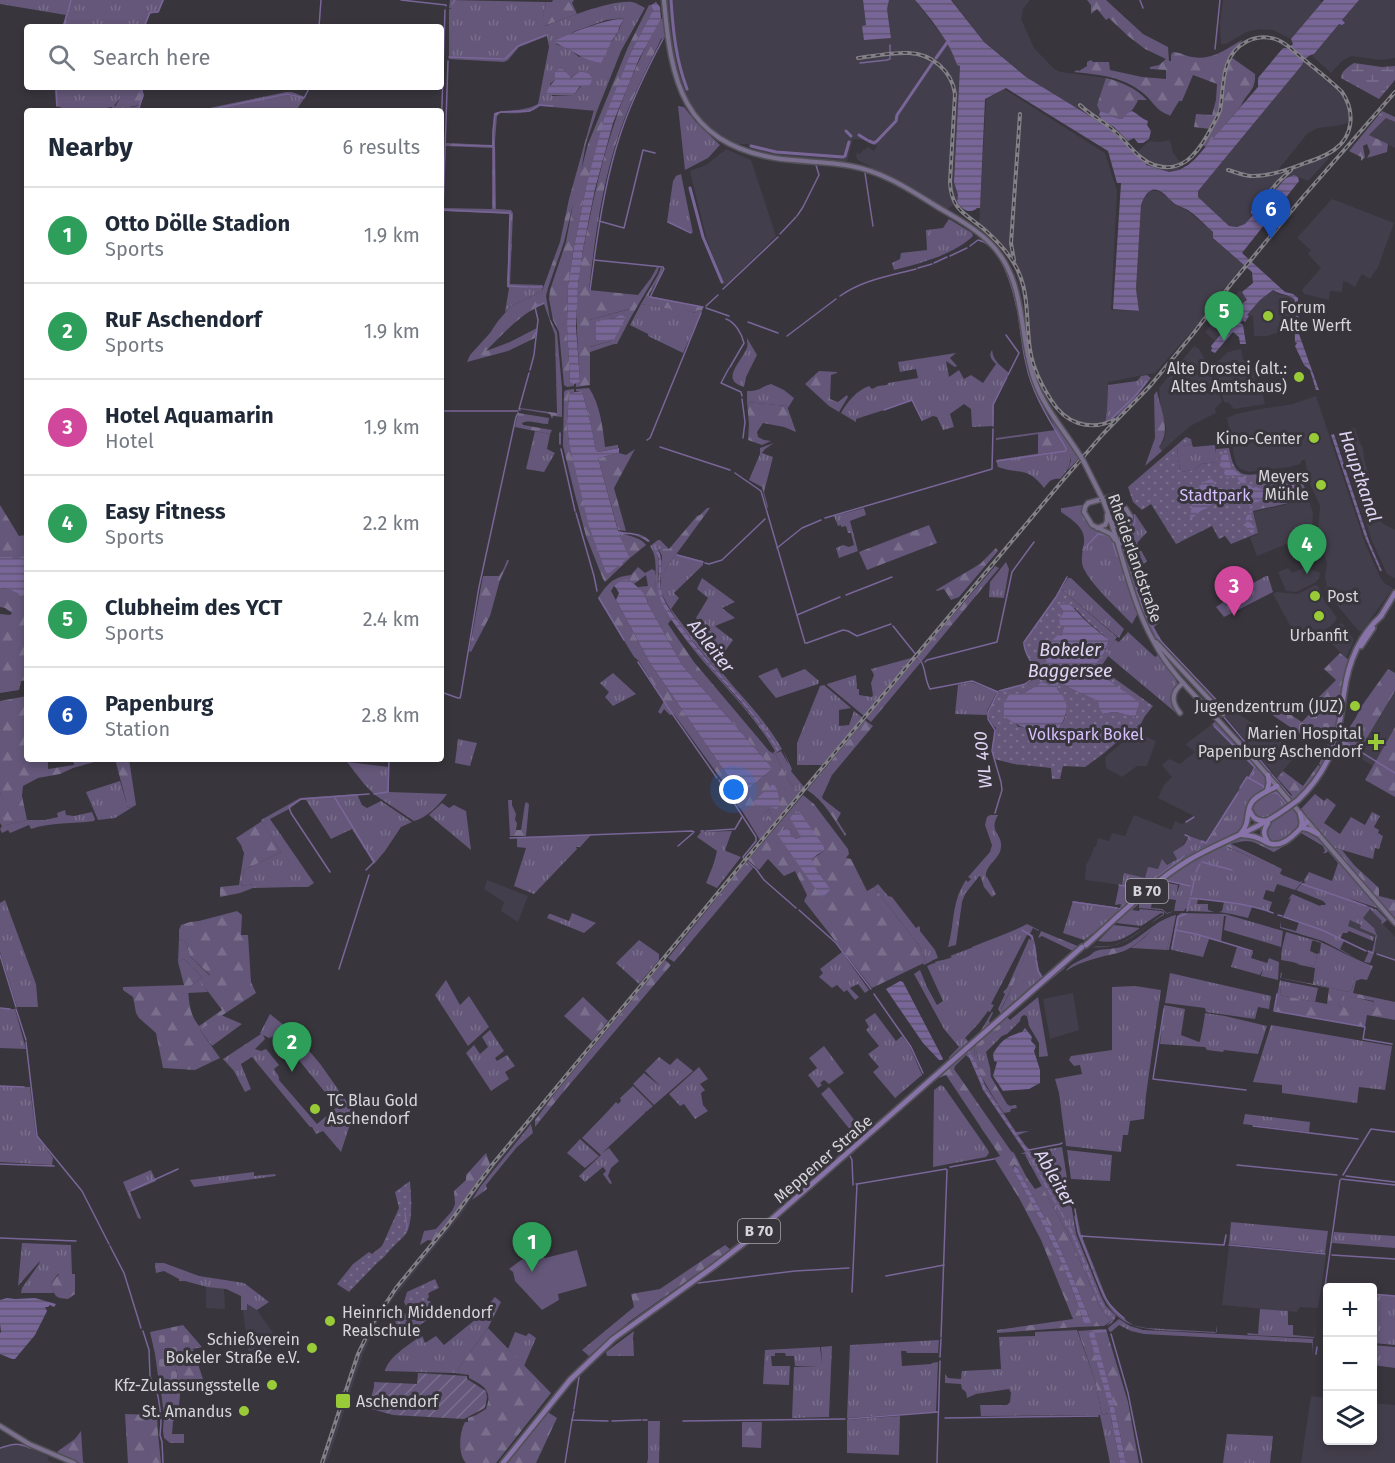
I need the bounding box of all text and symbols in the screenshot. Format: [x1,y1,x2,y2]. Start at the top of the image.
search box [24,24,444,90]
icon: search [45,41,78,74]
text: Search here [93,44,211,71]
text: Nearby [48,132,133,163]
text: 6 results [343,135,420,159]
pin: 6 [1252,190,1290,239]
text: Otto Dölle Stadion [105,210,290,237]
text: 1 [63,223,72,247]
text: 1.9 km [364,223,420,247]
text: Sports [105,237,164,261]
pin: 5 [1204,292,1244,341]
place label: Forum Alte Werft [1280,298,1352,335]
text: RuF Aschendorf [105,306,261,333]
marker: Forum Alte Werft [1261,309,1275,323]
text: 2 [62,319,73,343]
text: 1.9 km [364,319,420,343]
text: Sports [105,333,164,357]
place label: Alte Drostei (alt.: Altes Amtshaus) [1167,359,1287,396]
marker: Alte Drostei (alt.: Altes Amtshaus) [1292,370,1306,384]
text: Hotel Aquamarin [105,402,274,429]
text: 3 [62,415,73,439]
text: 1.9 km [364,415,420,439]
water label: Hauptkanal [1334,427,1386,525]
text: Hotel [105,429,154,453]
place label: Kino-Center [1216,429,1303,448]
marker: Kino-Center [1307,431,1321,445]
place label: Meyers Mühle [1258,467,1309,504]
marker: Meyers Mühle [1314,478,1328,492]
park label: Stadtpark [1180,486,1251,505]
street label: Rheiderlandstraße [1104,491,1166,625]
text: Easy Fitness [105,498,226,525]
text: 4 [62,511,73,535]
text: 2.2 km [363,511,420,535]
pin: 4 [1288,524,1326,574]
text: Sports [105,525,164,549]
pin: 3 [1214,566,1254,616]
place label: Post [1327,587,1359,606]
marker: Post [1308,589,1322,603]
text: Clubheim des YCT [105,594,282,621]
text: 5 [62,607,73,631]
text: 2.4 km [363,607,420,631]
marker: Urbanfit [1312,609,1326,623]
water label: Ableiter [683,614,740,678]
text: Sports [105,621,164,645]
place label: Urbanfit [1289,626,1349,645]
water label: Bokeler Baggersee [1028,639,1112,682]
text: Papenburg [105,690,213,717]
place label: Jugendzentrum (JUZ) [1195,697,1343,716]
marker: Jugendzentrum (JUZ) [1348,699,1362,713]
text: 6 [62,703,73,727]
text: 2.8 km [362,703,420,727]
text: Station [105,717,170,741]
place label: Marien Hospital Papenburg Aschendorf [1198,724,1364,761]
park label: Volkspark Bokel [1028,725,1144,744]
water label: WL 400 [969,730,997,790]
marker: Marien Hospital Papenburg Aschendorf [1367,733,1385,751]
your location [719,775,748,804]
road number: B 70 [1126,879,1168,903]
pin: 2 [272,1022,312,1072]
place label: TC Blau Gold Aschendorf [327,1091,418,1128]
marker: TC Blau Gold Aschendorf [308,1102,322,1116]
street label: Meppener Straße [770,1111,876,1207]
water label: Ableiter [1029,1145,1081,1211]
road number: B 70 [738,1219,780,1243]
pin: 1 [512,1222,552,1272]
map controls [1323,1283,1377,1445]
button: + [1323,1283,1377,1337]
place label: Heinrich Middendorf Realschule [342,1303,494,1340]
marker: Heinrich Middendorf Realschule [323,1314,337,1328]
place label: Schießverein Bokeler Straße e.V. [166,1330,300,1367]
button: − [1323,1337,1377,1391]
marker: Schießverein Bokeler Straße e.V. [305,1341,319,1355]
place label: Kfz-Zulassungsstelle [114,1376,260,1395]
marker: Kfz-Zulassungsstelle [265,1378,279,1392]
button: layers [1323,1391,1377,1445]
marker: Aschendorf [334,1392,352,1410]
place label: Aschendorf [356,1392,440,1411]
place label: St. Amandus [142,1402,232,1421]
marker: St. Amandus [237,1404,251,1418]

